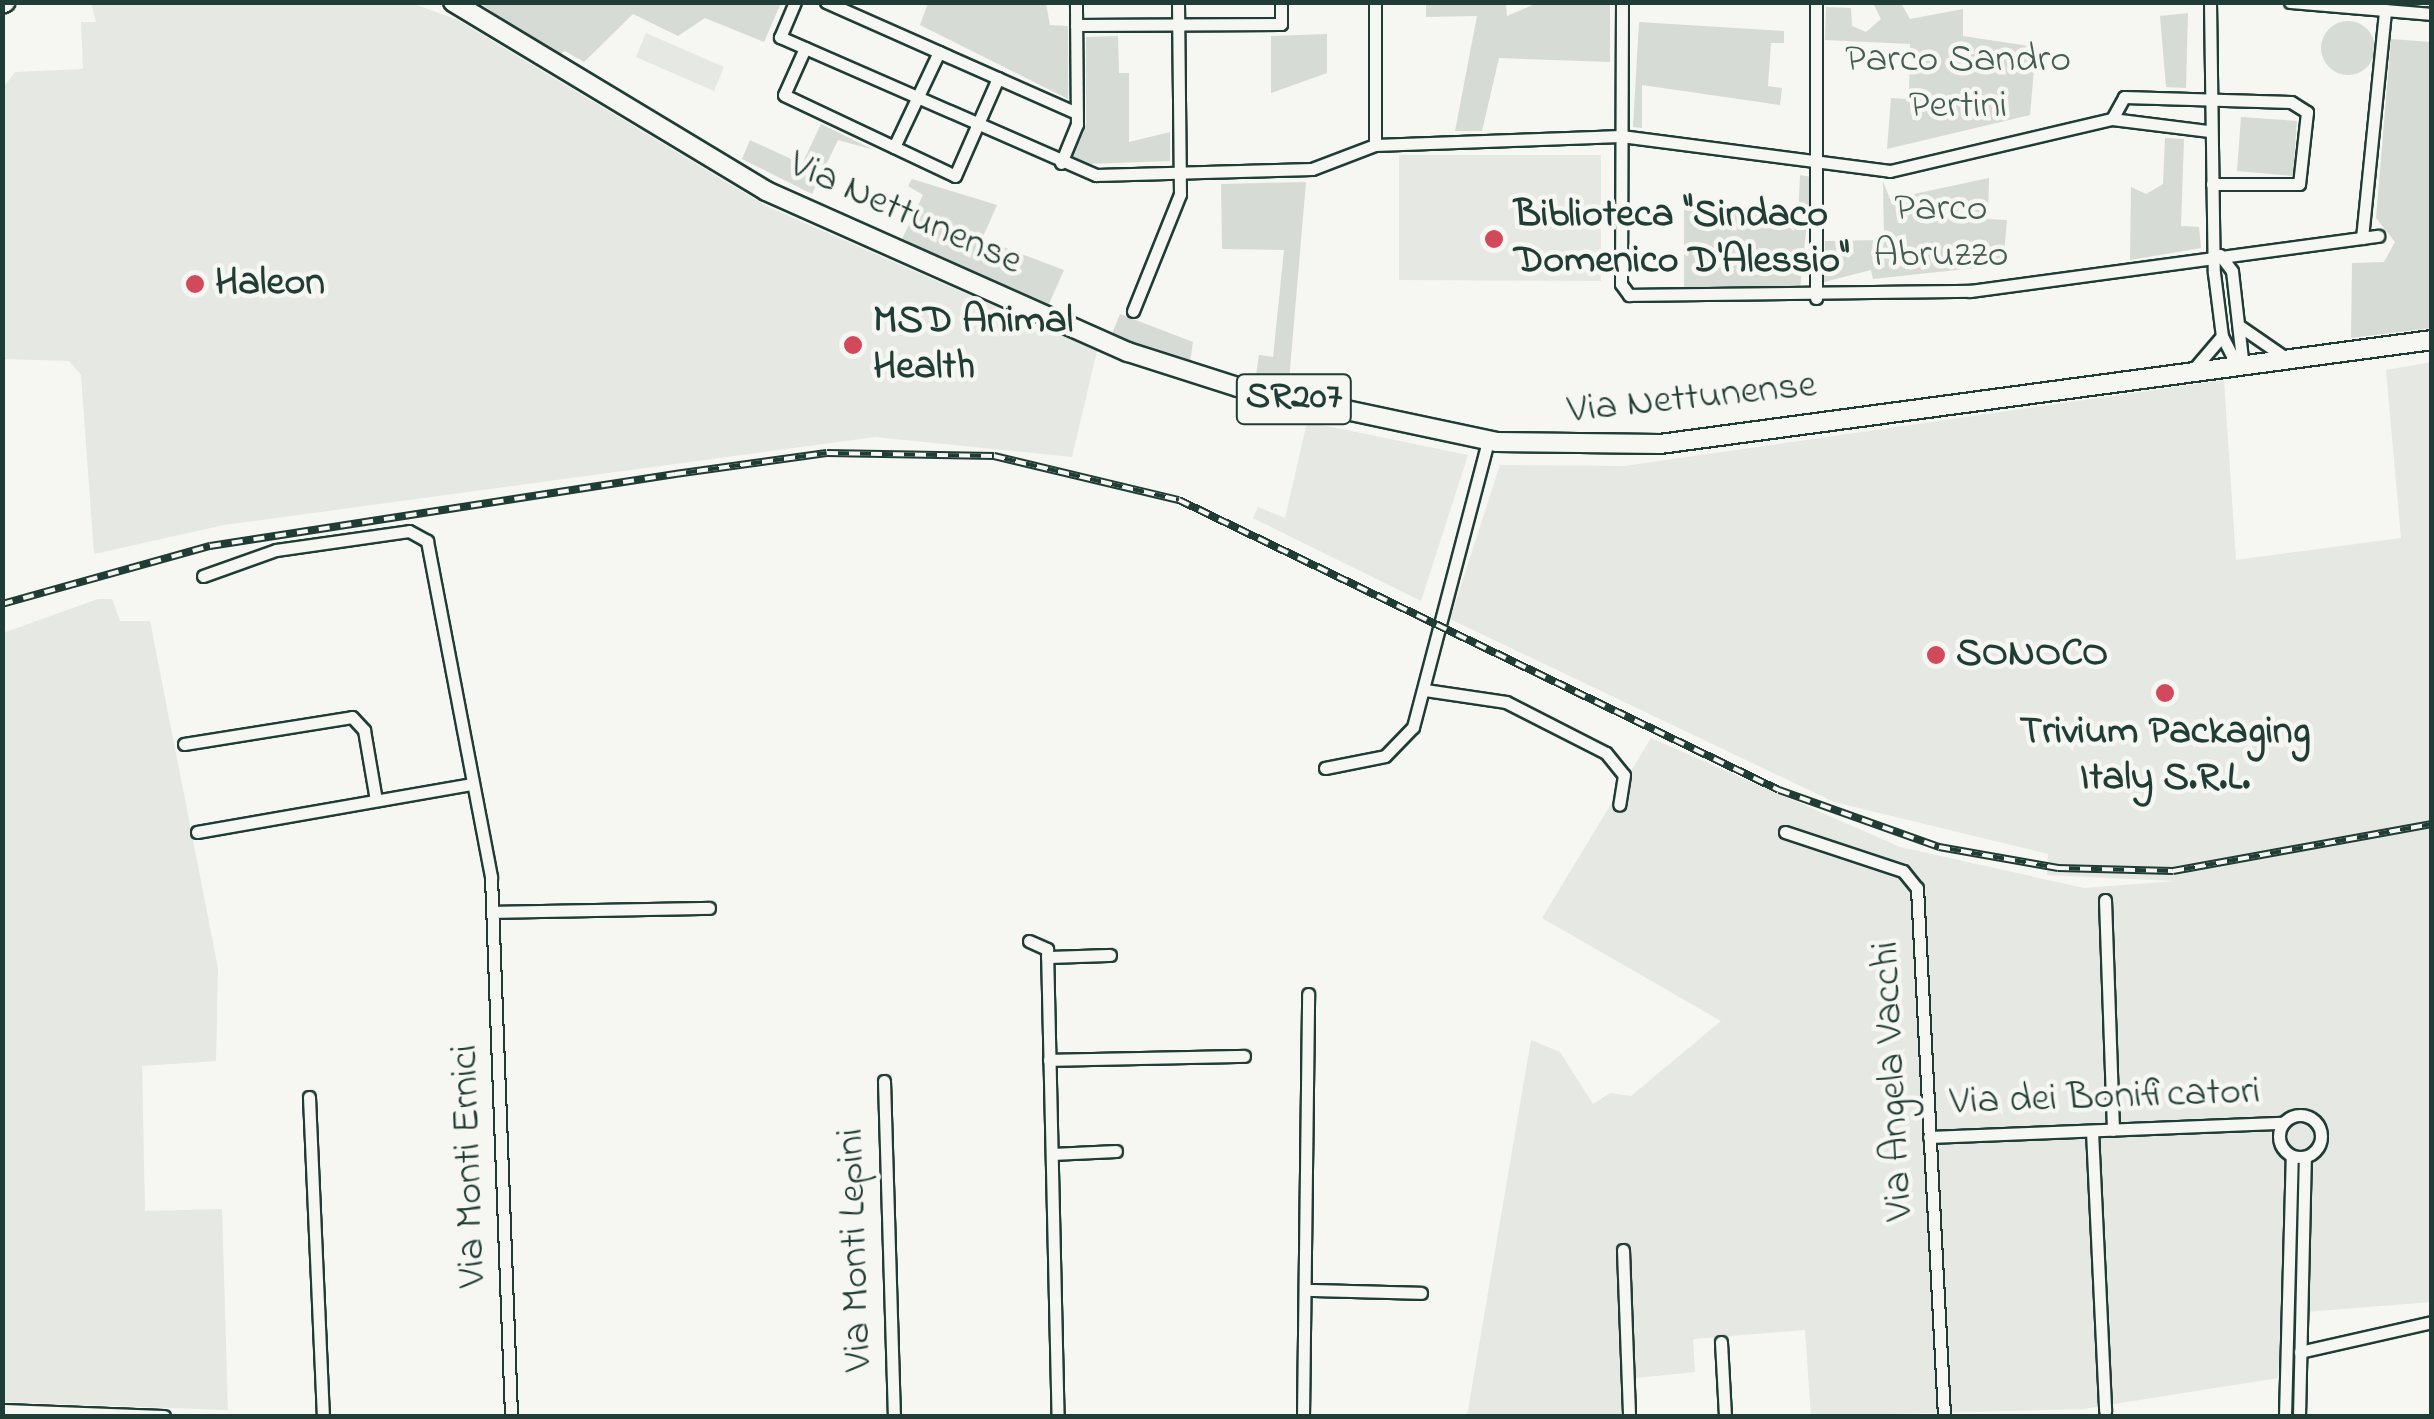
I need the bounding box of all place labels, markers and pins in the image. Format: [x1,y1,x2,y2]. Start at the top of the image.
place label: Biblioteca "Sindaco Domenico D'Alessio" [1514,192,1850,286]
marker: Biblioteca "Sindaco Domenico D'Alessio" [1483,228,1505,250]
place label: Haleon [215,260,325,308]
marker: Haleon [184,273,206,295]
place label: MSD Animal Health [873,298,1073,392]
marker: MSD Animal Health [842,334,864,356]
place label: SONOCO [1956,631,2108,679]
marker: SONOCO [1925,644,1947,666]
marker: Trivium Packaging Italy S.R.L. [2154,682,2176,704]
place label: Trivium Packaging Italy S.R.L. [2019,709,2311,803]

